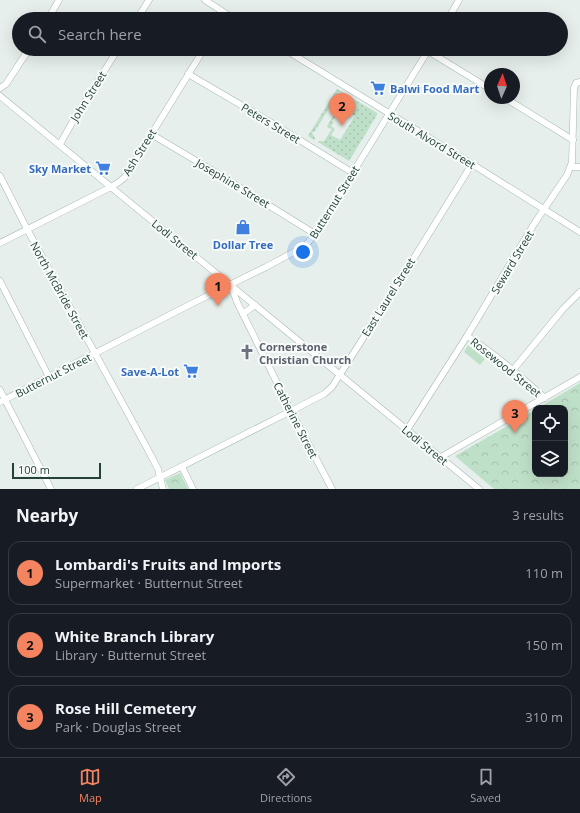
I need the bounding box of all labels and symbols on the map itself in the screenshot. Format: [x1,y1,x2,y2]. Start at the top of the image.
street label: John Street [66,68,109,125]
north arrow [484,68,520,104]
supermarket icon: Balwi Food Mart [369,79,387,97]
place label: Balwi Food Mart [390,81,480,96]
pin: 2 [329,93,355,126]
street label: Peters Street [239,100,303,147]
street label: South Alvord Street [385,108,479,172]
street label: Ash Street [119,126,159,178]
street label: Josephine Street [192,154,273,211]
supermarket icon: Sky Market [94,159,112,177]
place label: Sky Market [29,161,91,176]
street label: Butternut Street [306,163,362,241]
street label: Lodi Street [149,216,201,262]
shop icon: Dollar Tree [234,218,252,236]
street label: Seward Street [487,227,537,297]
place label: Dollar Tree [213,237,274,252]
street label: North McBride Street [27,239,93,341]
your location [293,242,313,262]
street label: East Laurel Street [358,255,418,339]
pin: 1 [205,273,231,306]
street label: Rosewood Street [468,334,545,400]
place label: Cornerstone Christian Church [259,339,351,367]
church icon: Cornerstone Christian Church [238,343,256,361]
street label: Butternut Street [12,349,94,401]
supermarket icon: Save-A-Lot [182,362,200,380]
place label: Save-A-Lot [121,364,179,379]
street label: Catherine Street [270,379,322,461]
pin: 3 [502,400,528,433]
street label: Lodi Street [399,422,451,468]
scale bar [12,461,101,480]

